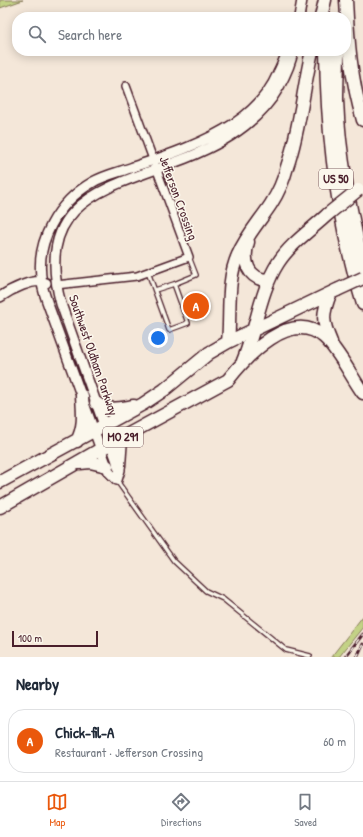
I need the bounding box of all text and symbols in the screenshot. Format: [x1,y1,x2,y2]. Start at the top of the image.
search box [12,12,351,56]
icon: search [26,23,48,45]
text: Search here [58,24,122,45]
street label: Jefferson Crossing [155,154,203,243]
road number: US 50 [319,169,353,189]
pin: A [183,291,209,321]
street label: Southwest Oldham Parkway [65,292,123,418]
your location [148,328,168,348]
road number: MO 291 [103,427,143,447]
scale bar [12,629,98,648]
text: 100 m [18,631,42,645]
text: Nearby [16,672,59,695]
text: Chick-fil-A [55,722,114,743]
text: A [27,732,33,750]
text: 60 m [323,732,346,750]
text: Restaurant · Jefferson Crossing [55,743,203,761]
tab: Map [46,791,68,829]
tab: Directions [161,791,202,829]
tab: Saved [294,791,317,829]

